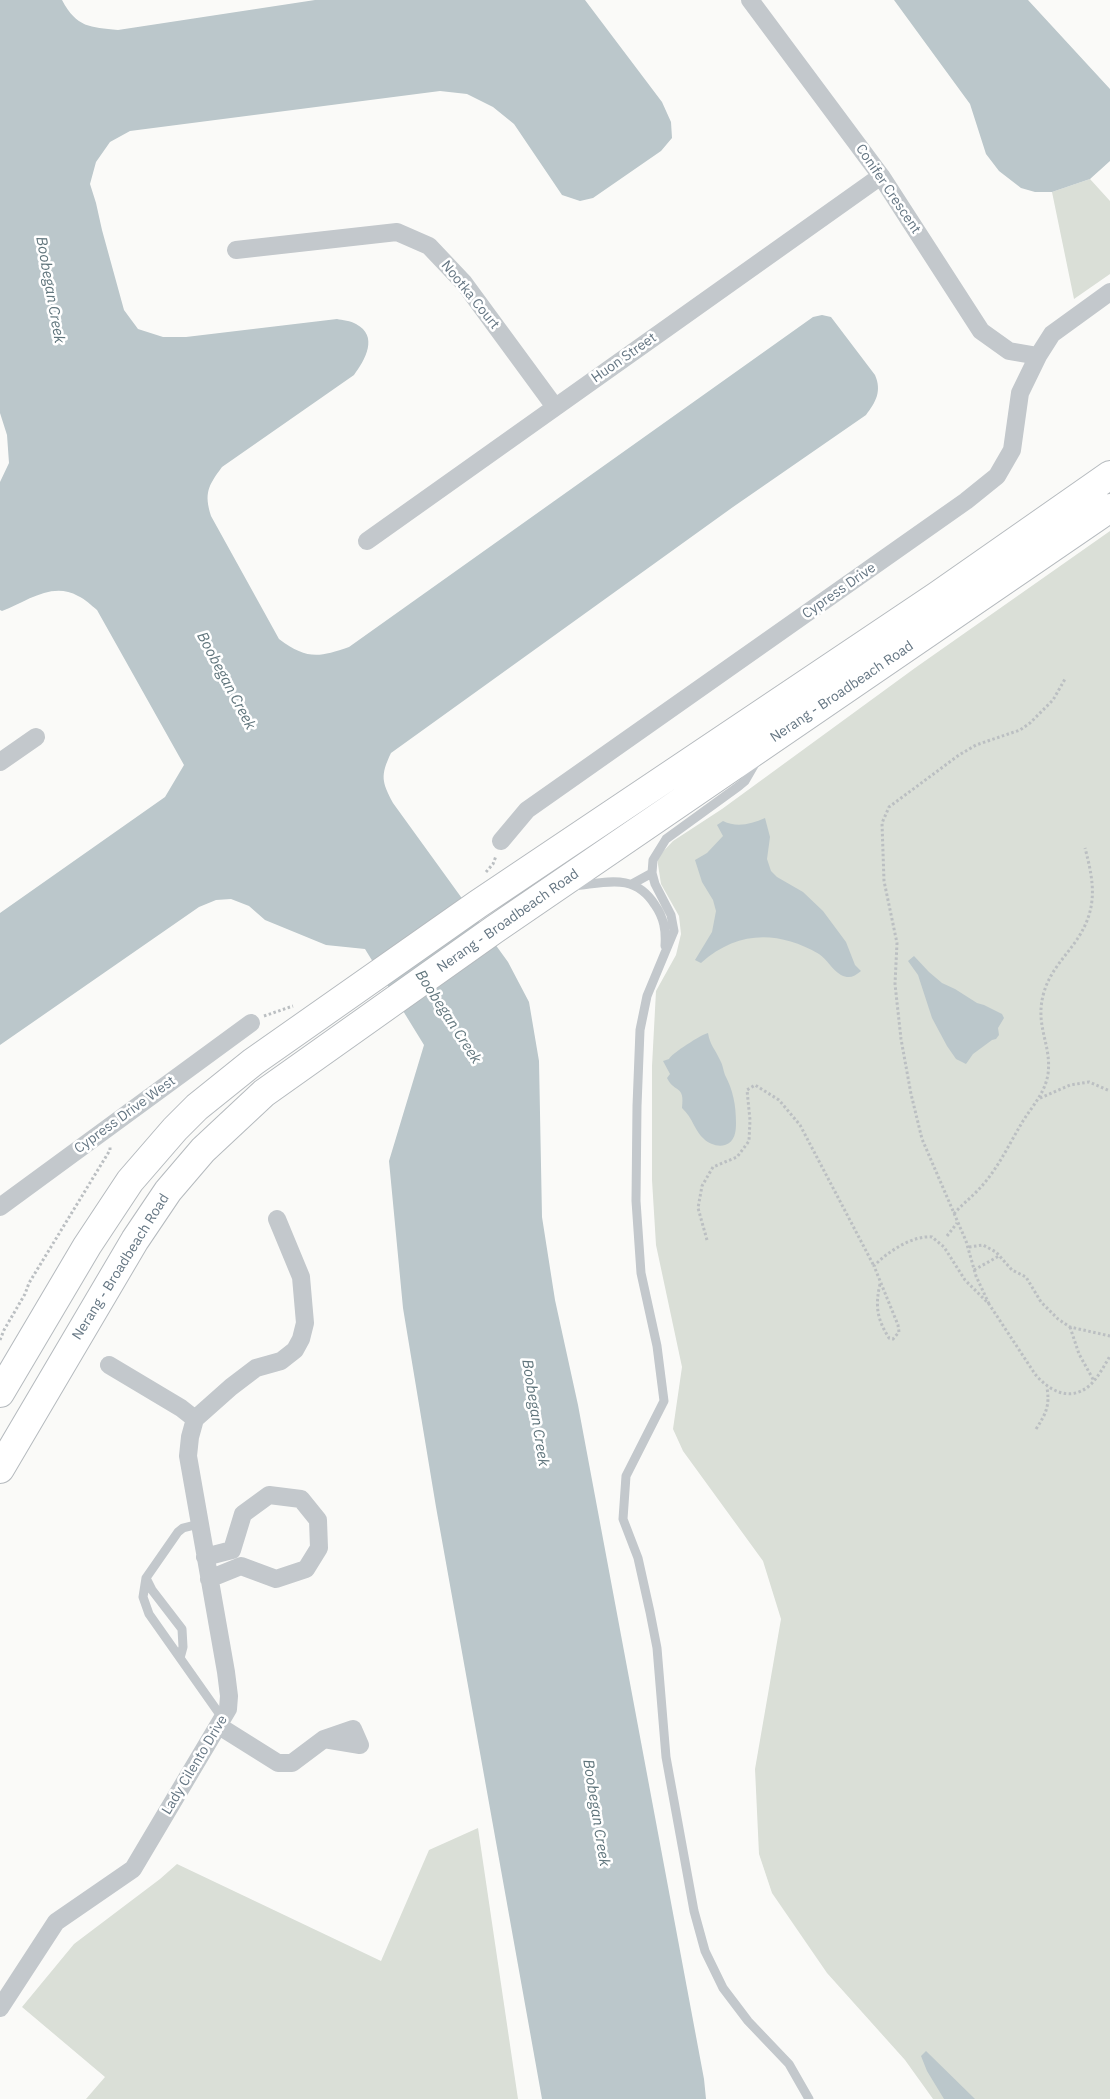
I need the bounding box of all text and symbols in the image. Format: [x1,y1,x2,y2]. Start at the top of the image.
street label: Conifer Crescent [852,141,924,237]
water label: Boobegan Creek [32,235,68,345]
street label: Nootka Court [437,257,503,333]
street label: Huon Street [588,330,660,386]
street label: Cypress Drive [799,559,879,623]
water label: Boobegan Creek [193,629,259,733]
street label: Nerang - Broadbeach Road [767,638,917,746]
street label: Nerang - Broadbeach Road [434,866,582,976]
water label: Boobegan Creek [411,967,485,1067]
street label: Cypress Drive West [71,1073,179,1157]
street label: Nerang - Broadbeach Road [69,1191,173,1343]
water label: Boobegan Creek [518,1358,552,1468]
street label: Lady Cilento Drive [159,1712,231,1818]
water label: Boobegan Creek [579,1758,613,1868]

